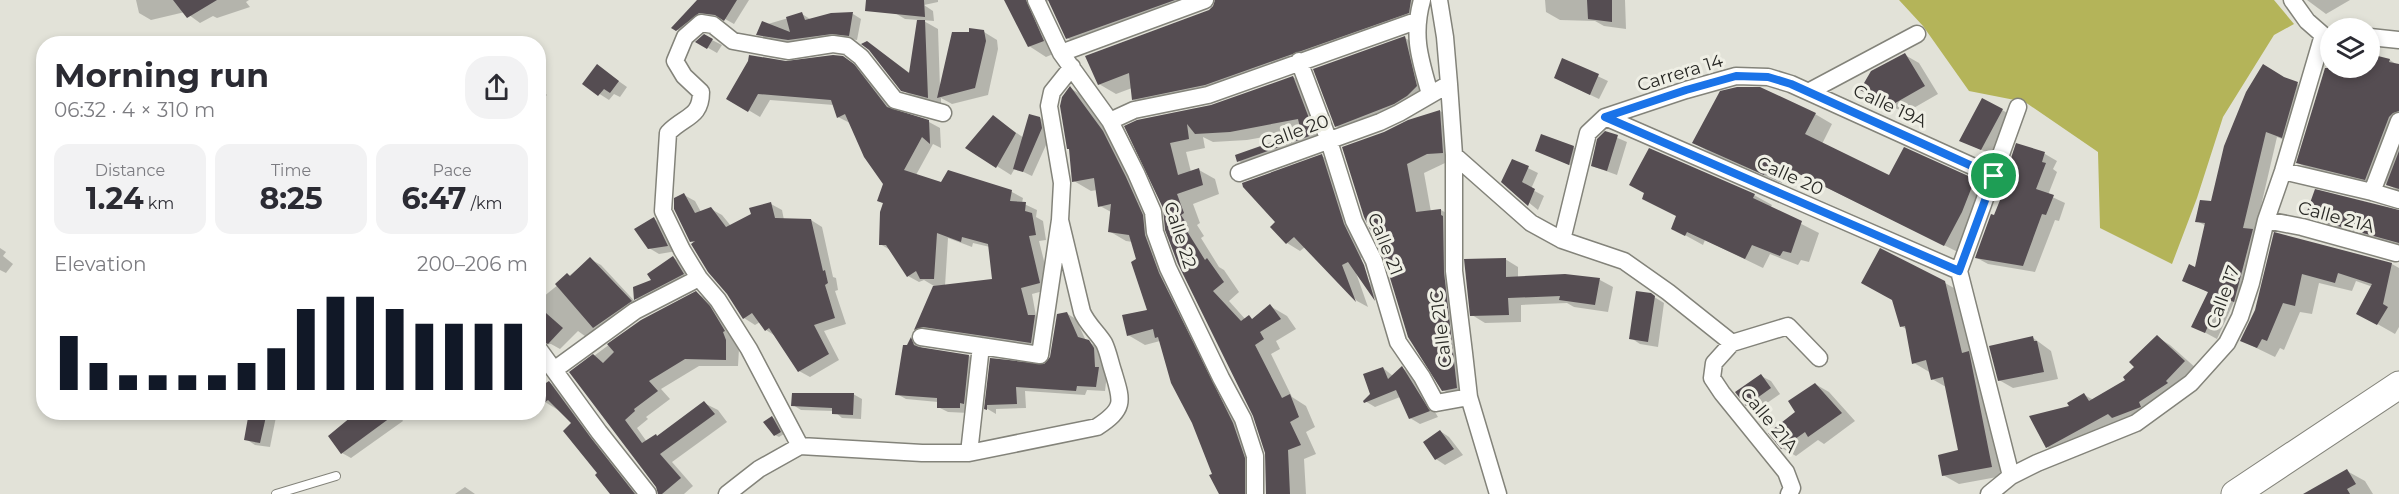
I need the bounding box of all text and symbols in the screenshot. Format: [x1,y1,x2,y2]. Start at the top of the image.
map controls [2320,18,2380,78]
button: layers [2320,18,2380,78]
street label: Carrera 14 [1635,50,1726,96]
text: Morning run [54,55,269,95]
button: share [465,56,528,119]
street label: Calle 19A [1850,79,1930,133]
text: 06:32 · 4 × 310 m [54,98,215,122]
street label: Calle 20 [1258,110,1332,154]
pin [1968,150,2019,201]
street label: Calle 20 [1753,152,1827,200]
icon: arrive [1977,159,2010,192]
text: Distance [95,161,165,180]
text: Time [271,161,311,180]
text: Pace [432,161,472,180]
text: 1.24 [86,180,144,217]
text: 8:25 [259,180,323,217]
text: 6:47 [401,180,466,217]
text: km [144,194,174,213]
text: /km [466,194,503,213]
street label: Calle 21A [2295,196,2377,238]
street label: Calle 22 [1159,199,1201,271]
street label: Calle 21 [1363,210,1407,278]
text: Elevation [54,252,146,276]
text: 200–206 m [417,252,528,276]
street label: Calle 17 [2201,262,2245,332]
street label: Calle 21C [1425,289,1457,369]
street label: Calle 21A [1735,383,1803,457]

